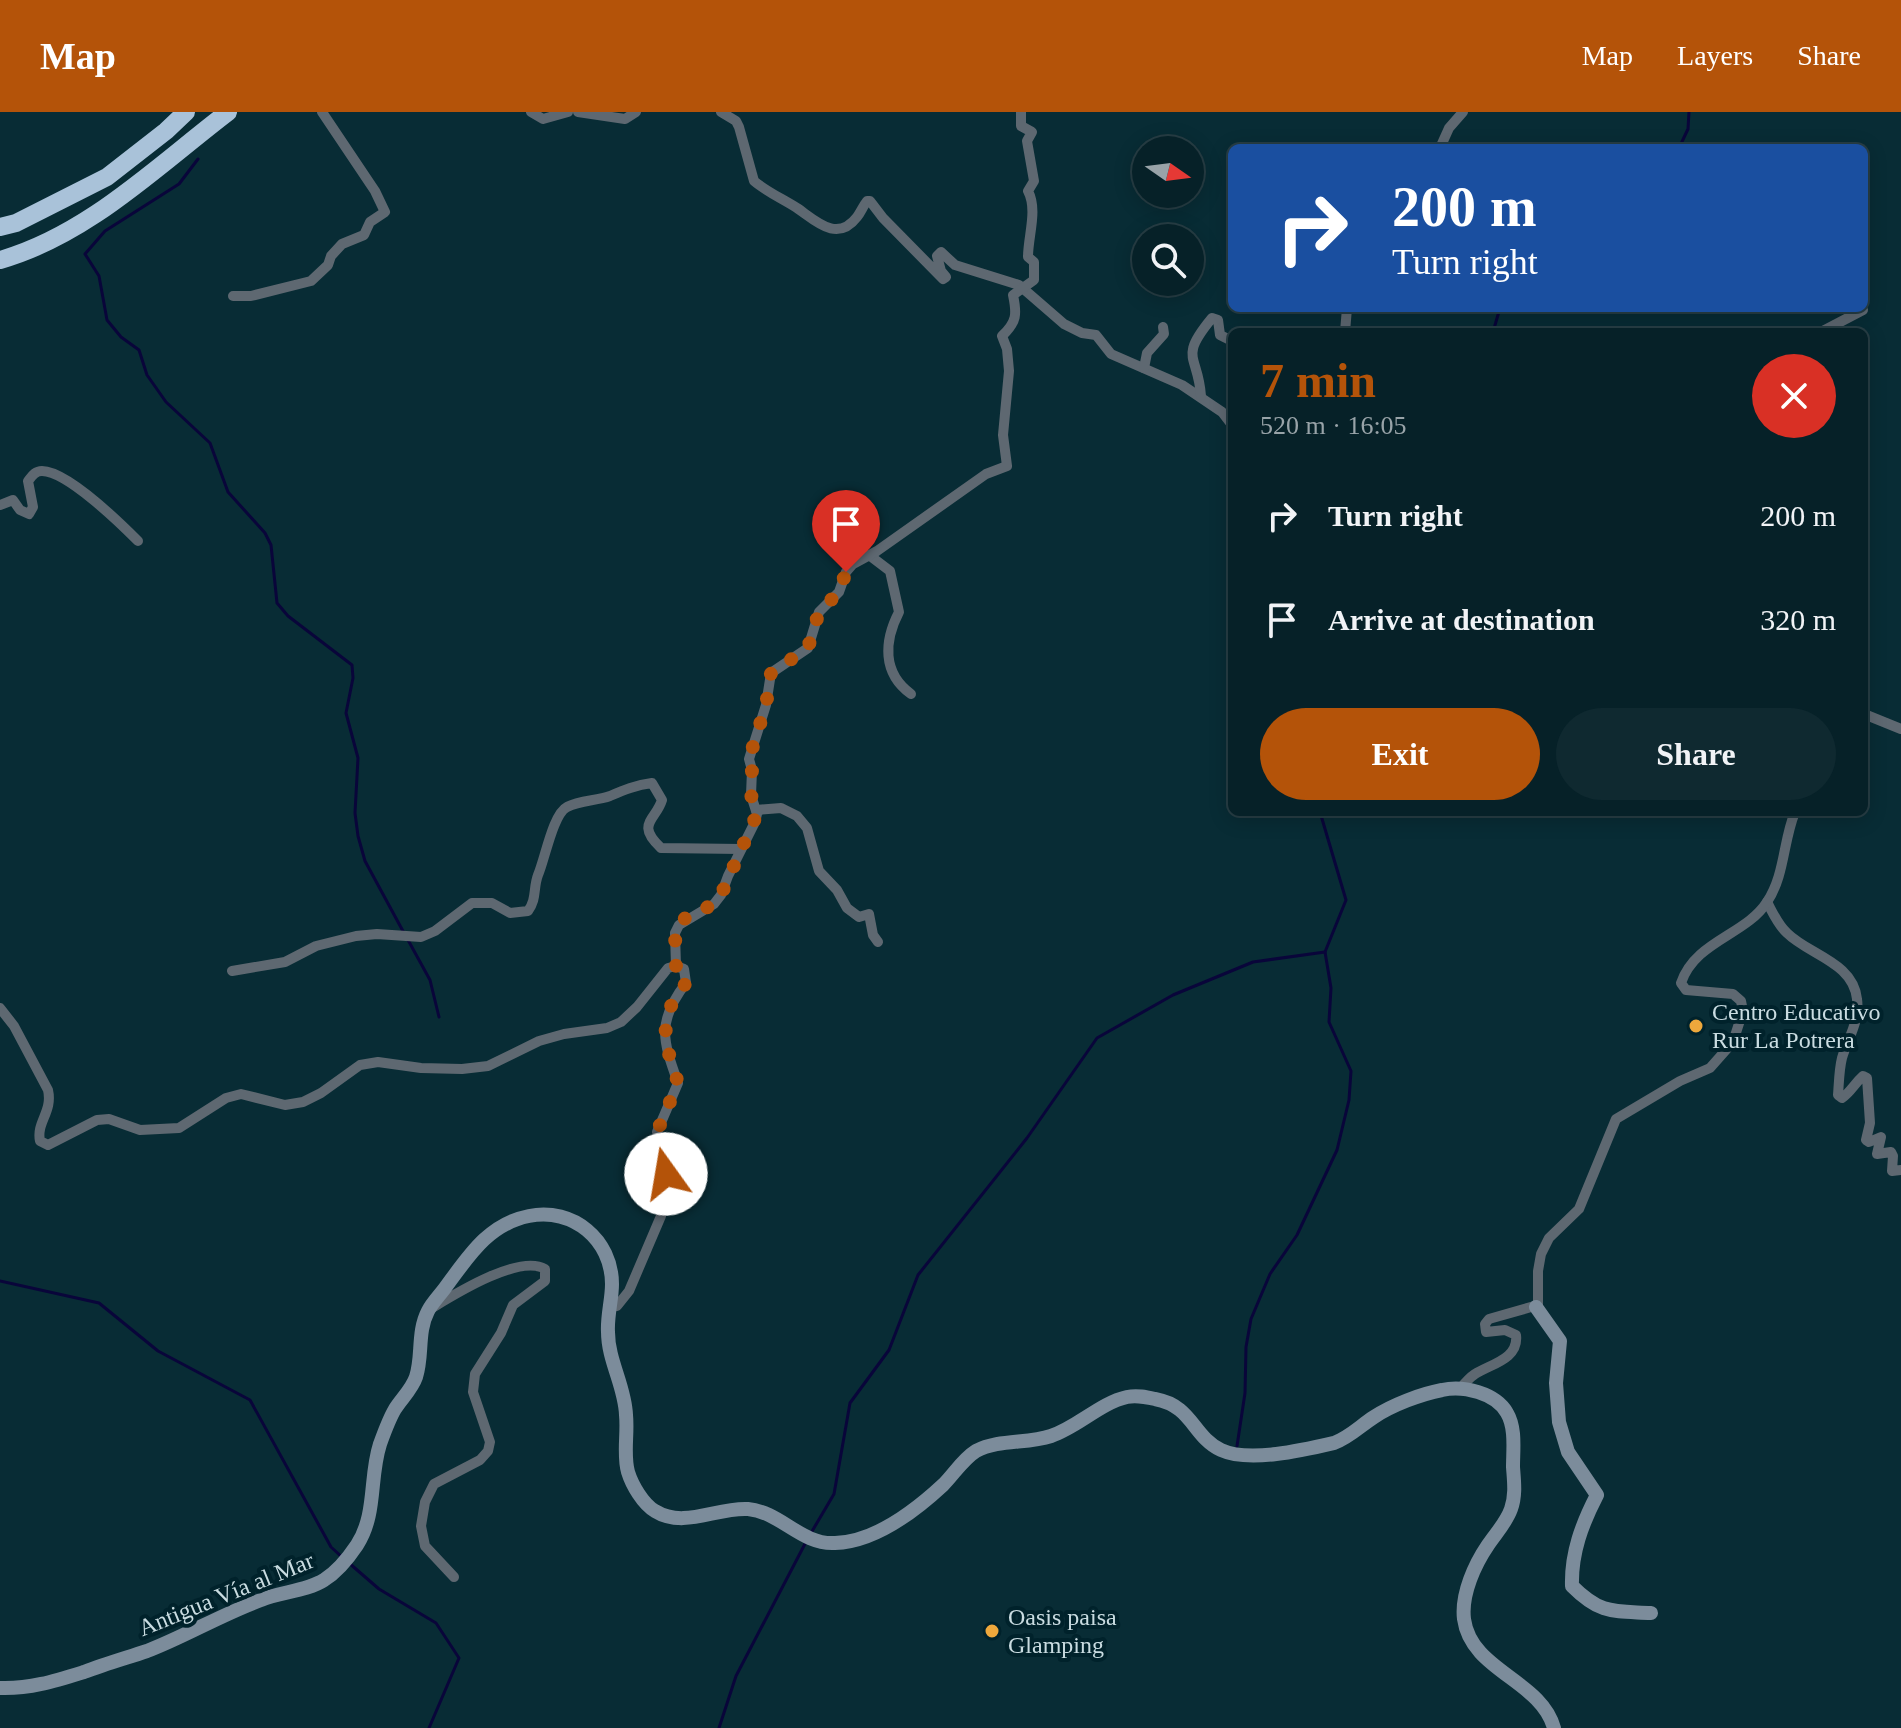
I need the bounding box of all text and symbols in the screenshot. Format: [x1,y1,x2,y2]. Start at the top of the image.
text: Map [40,35,116,77]
text: Map [1582,40,1633,71]
text: Layers [1677,40,1753,71]
text: Share [1797,40,1861,71]
north arrow [1132,136,1204,208]
map controls [1132,136,1204,296]
icon: right [1260,176,1364,280]
text: 200 m [1392,176,1537,238]
button: search [1132,224,1204,296]
text: Turn right [1392,242,1538,282]
text: 7 min [1260,354,1376,407]
button: close [1752,354,1836,438]
text: 520 m · 16:05 [1260,411,1407,440]
pin [812,490,880,572]
icon: right [1260,494,1304,538]
text: Turn right [1328,499,1463,532]
text: 200 m [1760,499,1836,532]
icon: arrive [824,502,868,546]
icon: arrive [1260,598,1304,642]
text: Arrive at destination [1328,603,1595,636]
text: 320 m [1760,603,1836,636]
button: Exit [1260,708,1540,800]
button: Share [1556,708,1836,800]
place label: Centro Educativo Rur La Potrera [1712,999,1881,1053]
marker: Centro Educativo Rur La Potrera [1687,1017,1705,1035]
position arrow [624,1132,708,1216]
street label: Antigua Vía al Mar [135,1547,317,1641]
place label: Oasis paisa Glamping [1008,1604,1117,1658]
marker: Oasis paisa Glamping [983,1622,1001,1640]

